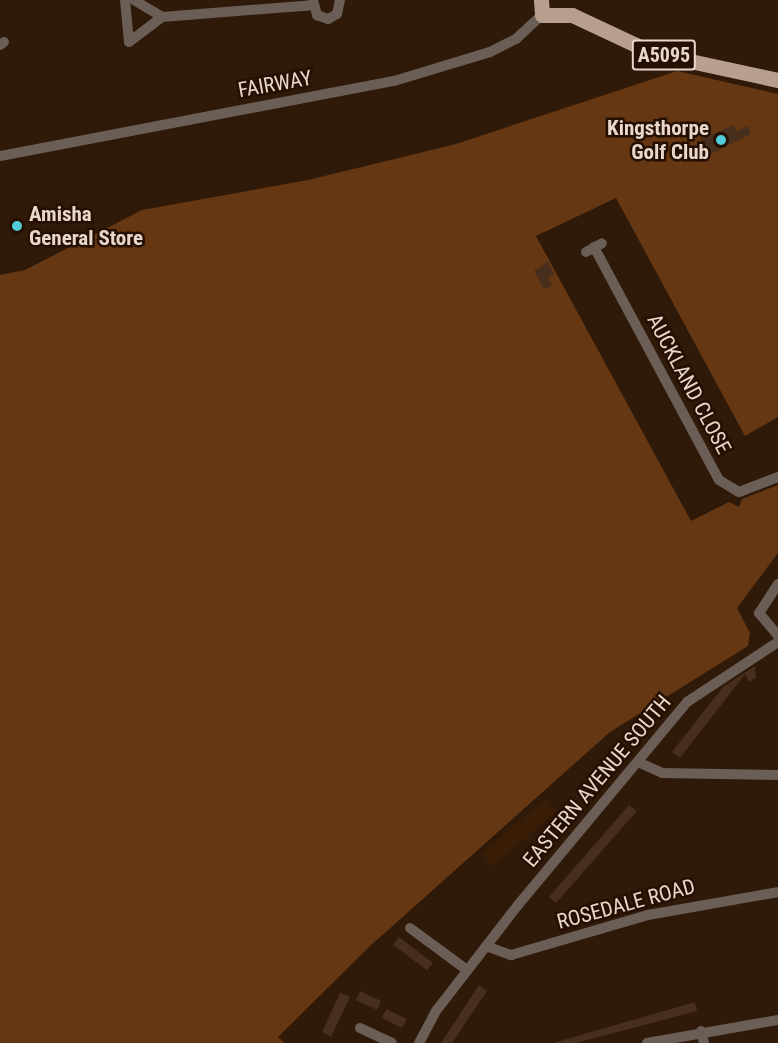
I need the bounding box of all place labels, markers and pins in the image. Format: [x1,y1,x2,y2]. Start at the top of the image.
place label: Kingsthorpe Golf Club [607,115,709,165]
marker: Kingsthorpe Golf Club [714,133,728,147]
place label: Amisha General Store [29,201,143,251]
marker: Amisha General Store [10,219,24,233]

